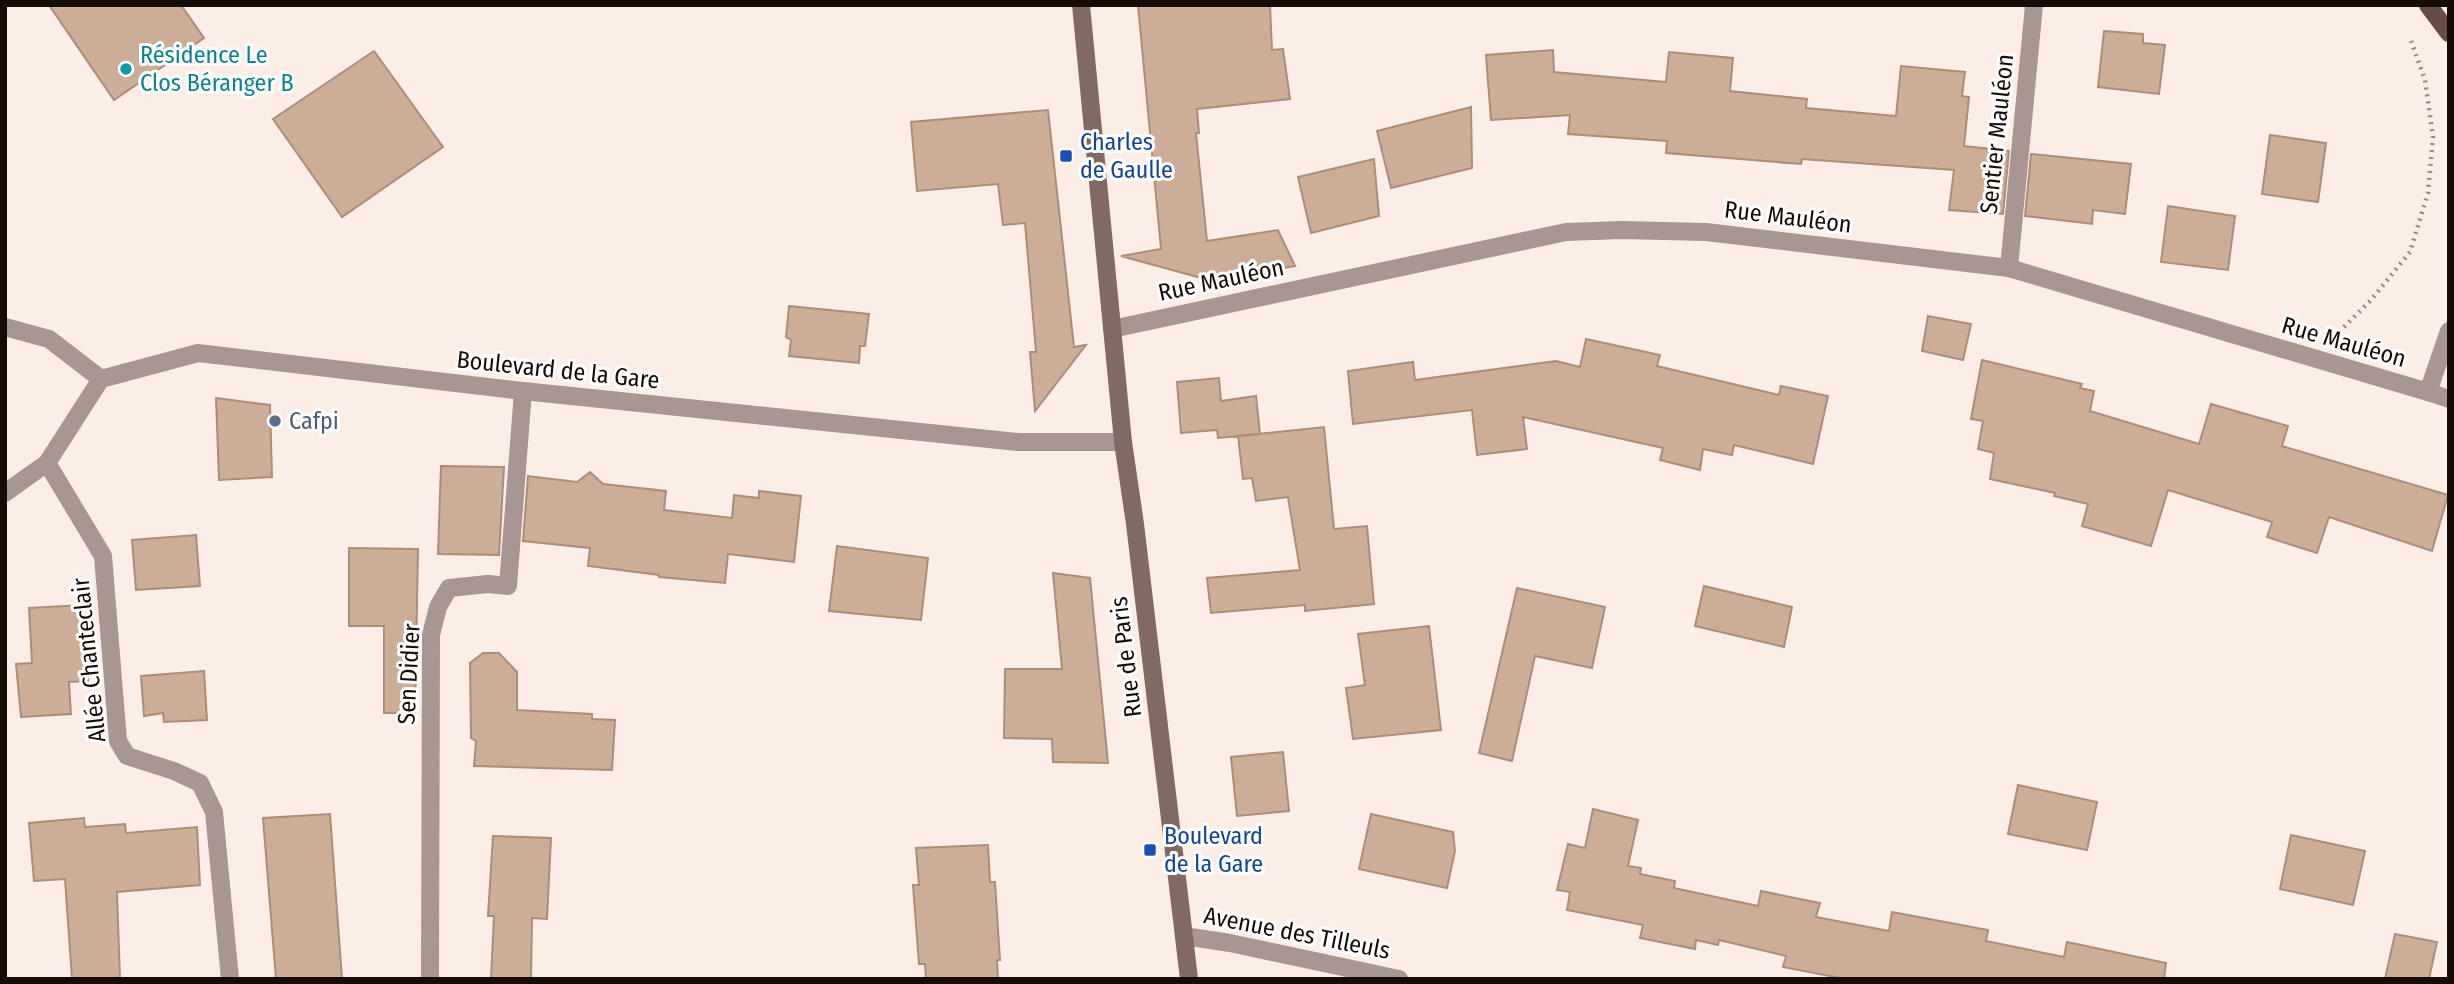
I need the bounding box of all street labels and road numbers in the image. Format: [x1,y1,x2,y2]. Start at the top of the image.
street label: Sentier Mauléon [1975,53,2019,215]
street label: Rue Mauléon [1723,195,1853,239]
street label: Rue Mauléon [1156,253,1286,307]
street label: Rue Mauléon [2279,311,2409,373]
street label: Boulevard de la Gare [455,345,661,395]
street label: Allée Chanteclair [66,576,112,744]
street label: Rue de Paris [1105,595,1147,719]
street label: Sen Didier [392,622,426,725]
street label: Avenue des Tilleuls [1202,901,1392,965]

